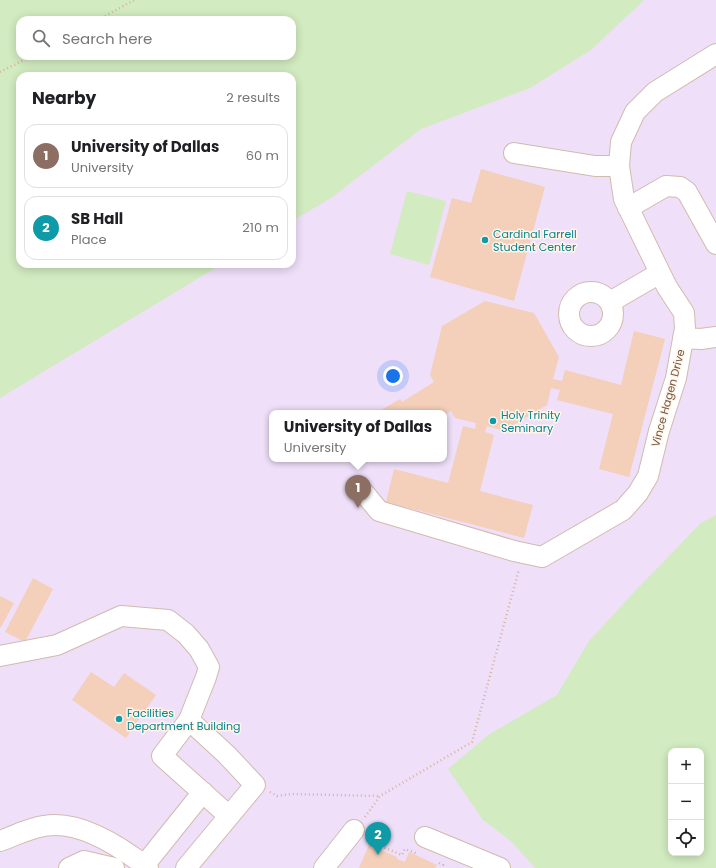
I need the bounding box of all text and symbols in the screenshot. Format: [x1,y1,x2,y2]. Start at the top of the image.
search box [16,16,296,60]
icon: search [30,27,52,49]
text: Search here [62,28,152,49]
text: Nearby [32,86,96,110]
text: 2 results [226,88,280,107]
text: University of Dallas [71,136,219,157]
text: 1 [44,146,48,165]
text: 60 m [246,146,279,165]
text: University [71,158,134,177]
text: SB Hall [71,208,123,229]
text: 2 [42,218,50,237]
text: 210 m [242,218,279,237]
place label: Cardinal Farrell Student Center [493,226,577,255]
text: Place [71,230,106,249]
marker: Cardinal Farrell Student Center [480,235,490,245]
street label: Vince Hagen Drive [647,347,689,449]
your location [383,366,403,386]
place label: Holy Trinity Seminary [501,407,561,436]
popup [269,410,447,462]
text: University of Dallas [284,416,432,437]
marker: Holy Trinity Seminary [488,416,498,426]
text: University [284,438,346,457]
pin: 1 [345,475,371,508]
place label: Facilities Department Building [127,705,241,734]
marker: Facilities Department Building [114,714,124,724]
map controls [668,748,704,856]
button: + [668,748,704,784]
button: − [668,784,704,820]
button: locate [668,820,704,856]
pin: 2 [365,822,391,855]

